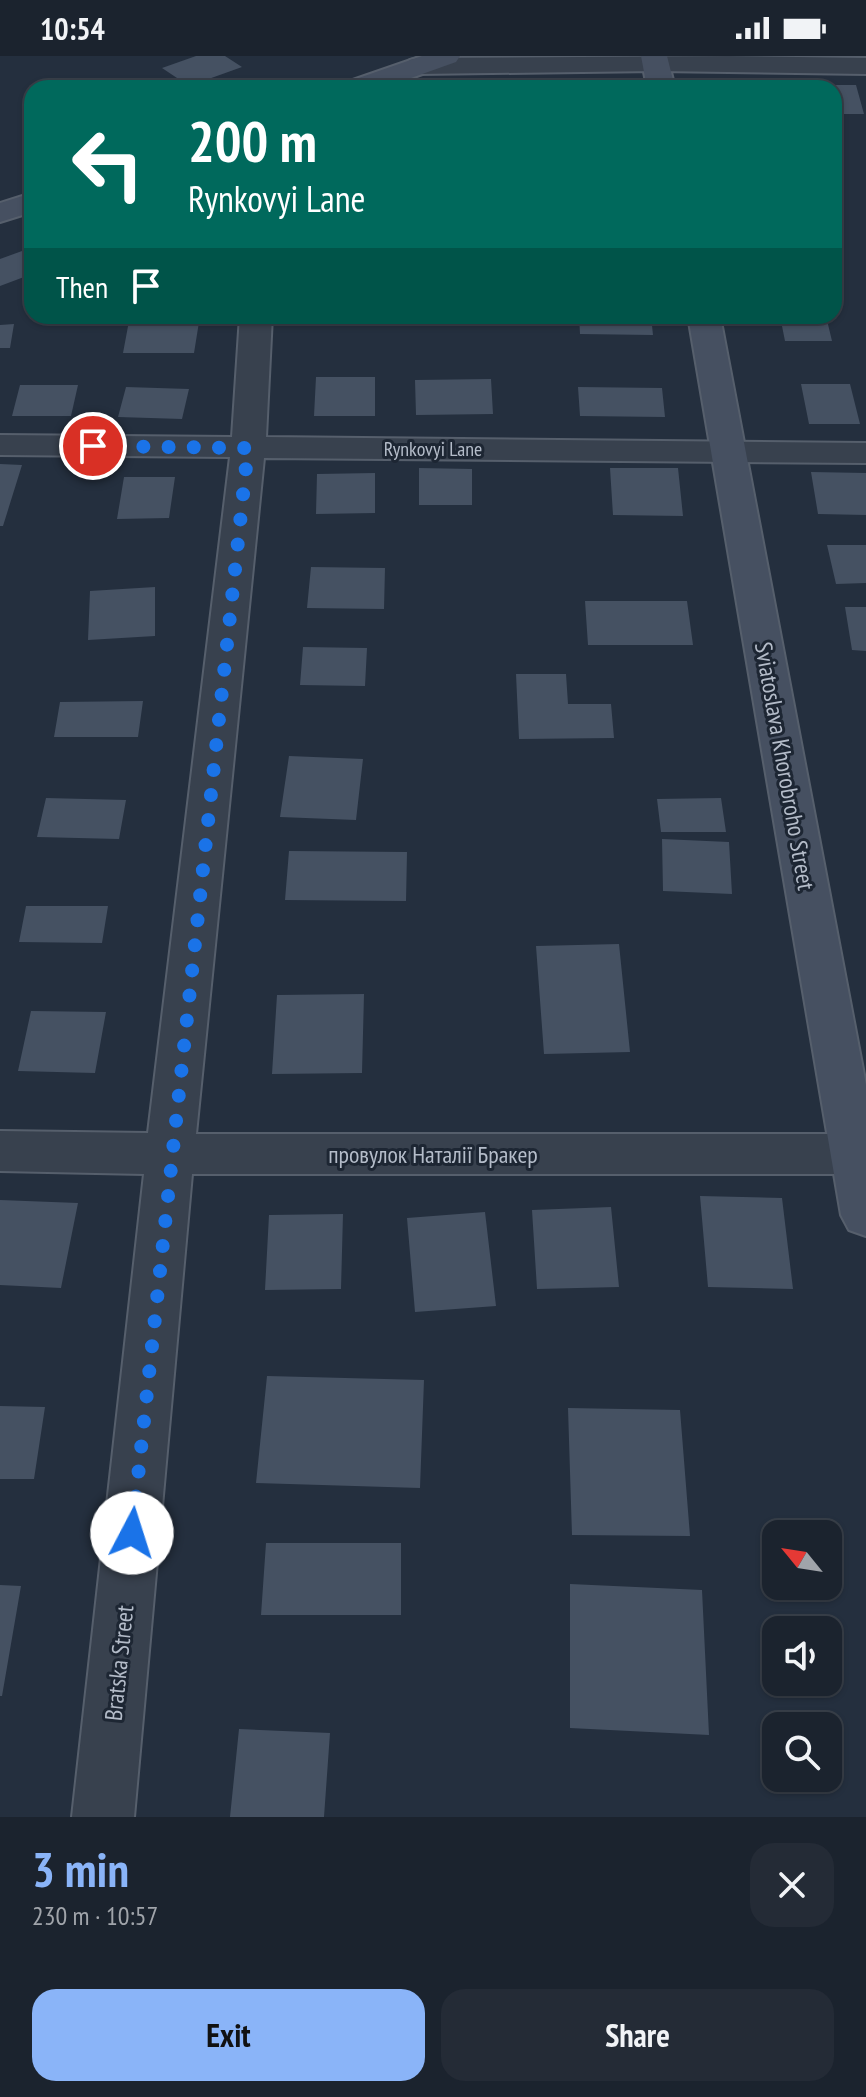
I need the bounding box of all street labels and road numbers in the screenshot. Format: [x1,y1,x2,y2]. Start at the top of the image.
street label: Rynkovyi Lane [384,436,482,462]
street label: Sviatoslava Khorobroho Street [748,640,822,893]
street label: провулок Наталії Бракер [328,1139,538,1170]
street label: Bratska Street [98,1603,141,1722]

